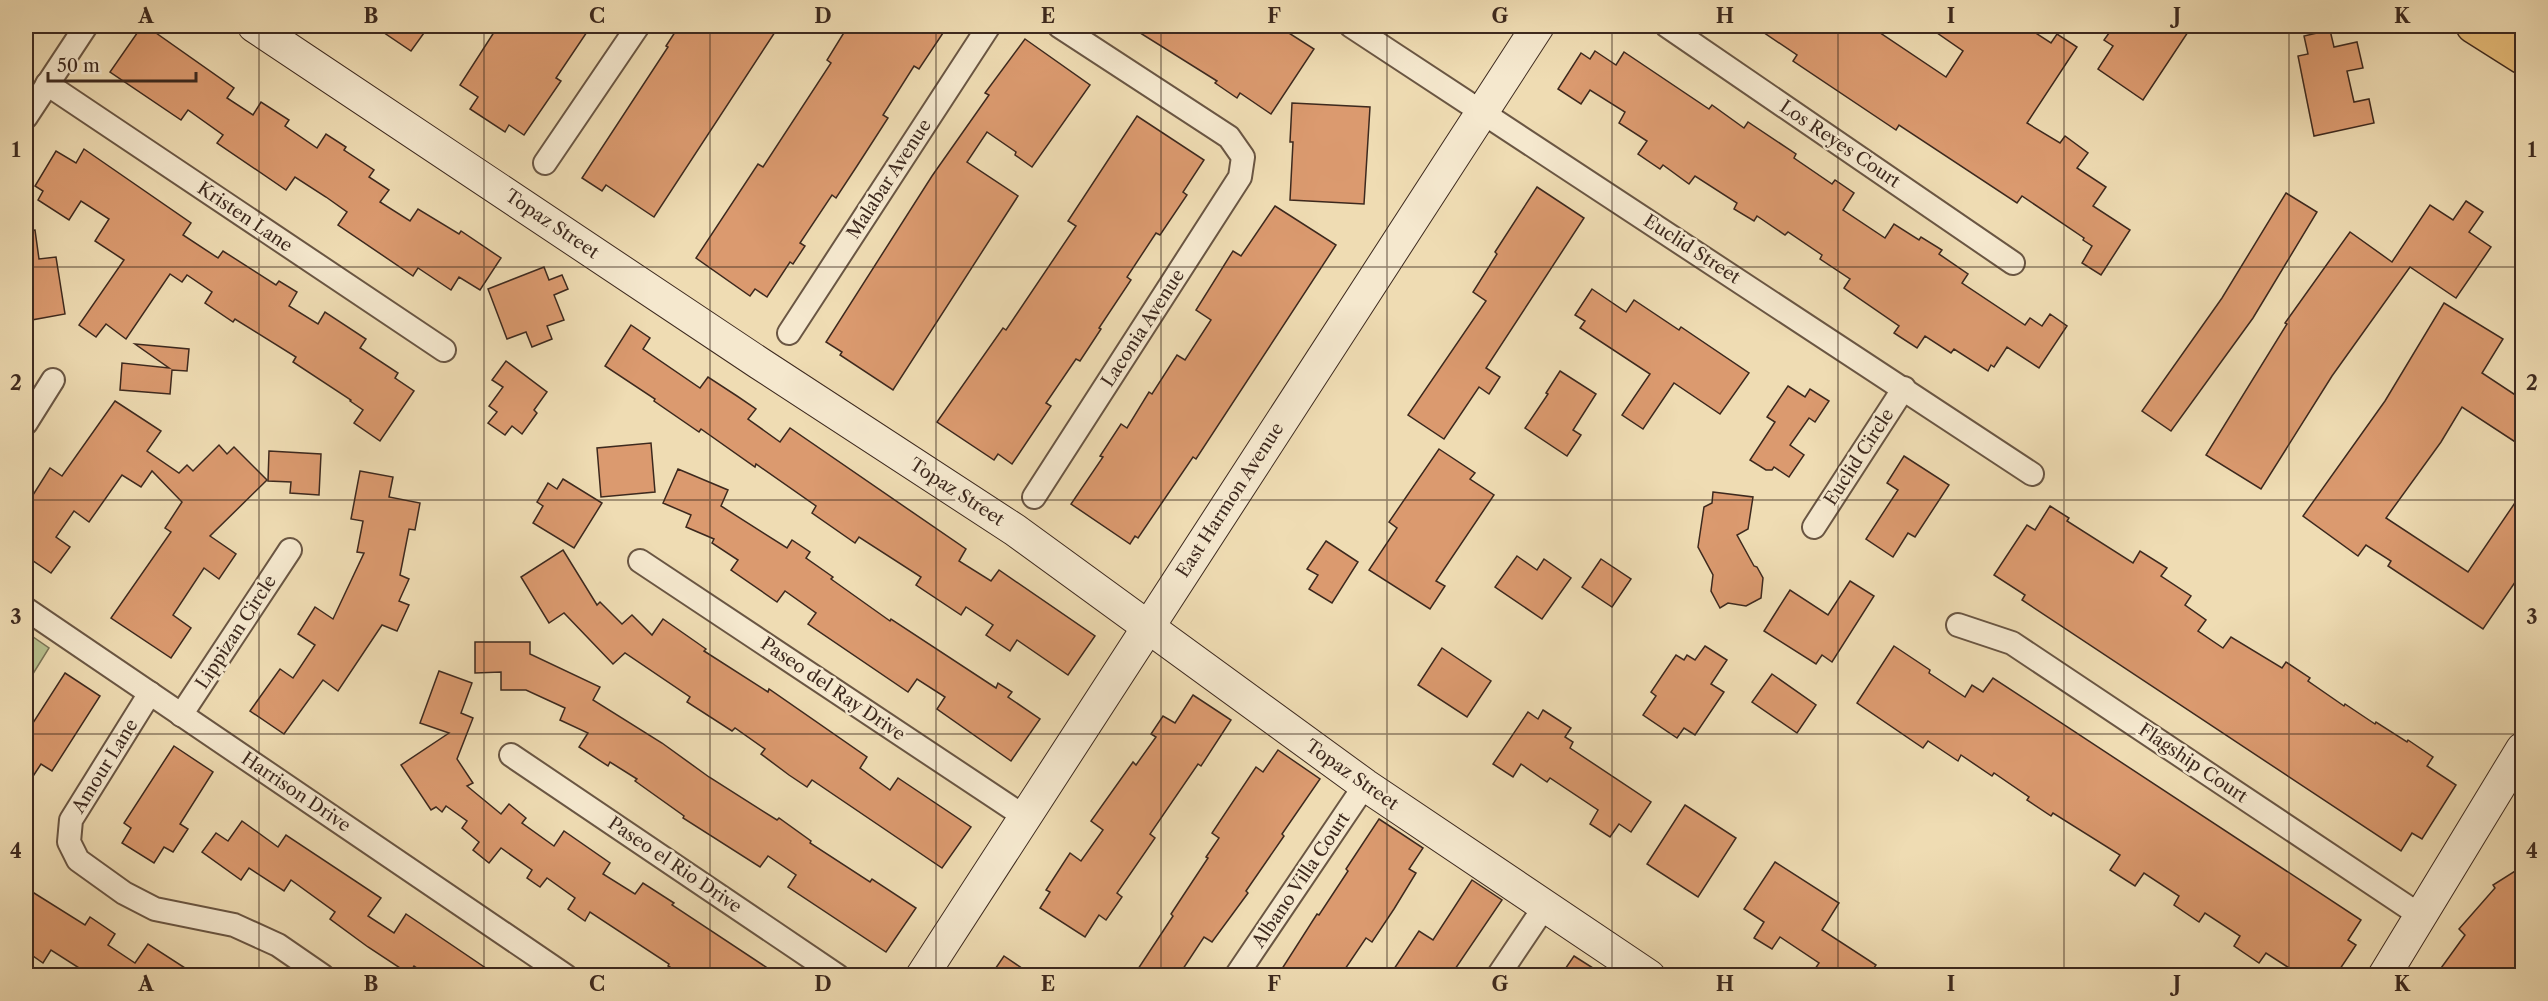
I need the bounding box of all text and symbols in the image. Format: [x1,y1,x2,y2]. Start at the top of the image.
text: A [137,4,154,28]
text: B [364,4,379,28]
text: C [589,4,605,28]
text: D [814,4,832,28]
text: E [1041,4,1055,28]
text: F [1267,4,1281,28]
text: G [1492,4,1509,28]
text: H [1716,4,1734,28]
text: I [1947,4,1955,28]
text: J [2169,4,2181,28]
text: K [2394,4,2411,28]
scale bar [48,45,196,83]
text: 50 m [57,55,100,77]
street label: Los Reyes Court [1776,96,1905,193]
street label: Malabar Avenue [842,115,936,243]
text: 1 [12,138,21,162]
text: 1 [2528,138,2537,162]
street label: Kristen Lane [193,177,297,257]
street label: Topaz Street [501,185,604,264]
street label: Euclid Street [1640,210,1745,289]
street label: Laconia Avenue [1097,265,1189,391]
text: 2 [10,371,22,395]
text: 2 [2526,371,2538,395]
street label: Euclid Circle [1820,404,1898,510]
street label: East Harmon Avenue [1172,418,1288,582]
street label: Topaz Street [906,453,1009,531]
street label: Lippizan Circle [191,571,281,693]
text: 3 [10,605,22,629]
text: 3 [2526,605,2538,629]
street label: Paseo del Ray Drive [757,633,909,745]
street label: Amour Lane [67,715,143,818]
street label: Flagship Court [2134,719,2252,808]
street label: Topaz Street [1301,735,1403,815]
street label: Harrison Drive [237,747,355,837]
street label: Albano Villa Court [1247,808,1355,953]
street label: Paseo el Rio Drive [604,812,746,918]
text: 4 [10,839,22,863]
text: 4 [2526,839,2538,863]
text: A [137,972,154,996]
text: B [364,972,379,996]
text: C [589,972,605,996]
text: D [814,972,832,996]
text: E [1041,972,1055,996]
text: F [1267,972,1281,996]
text: G [1492,972,1509,996]
text: H [1716,972,1734,996]
text: I [1947,972,1955,996]
text: J [2169,972,2181,996]
text: K [2394,972,2411,996]

